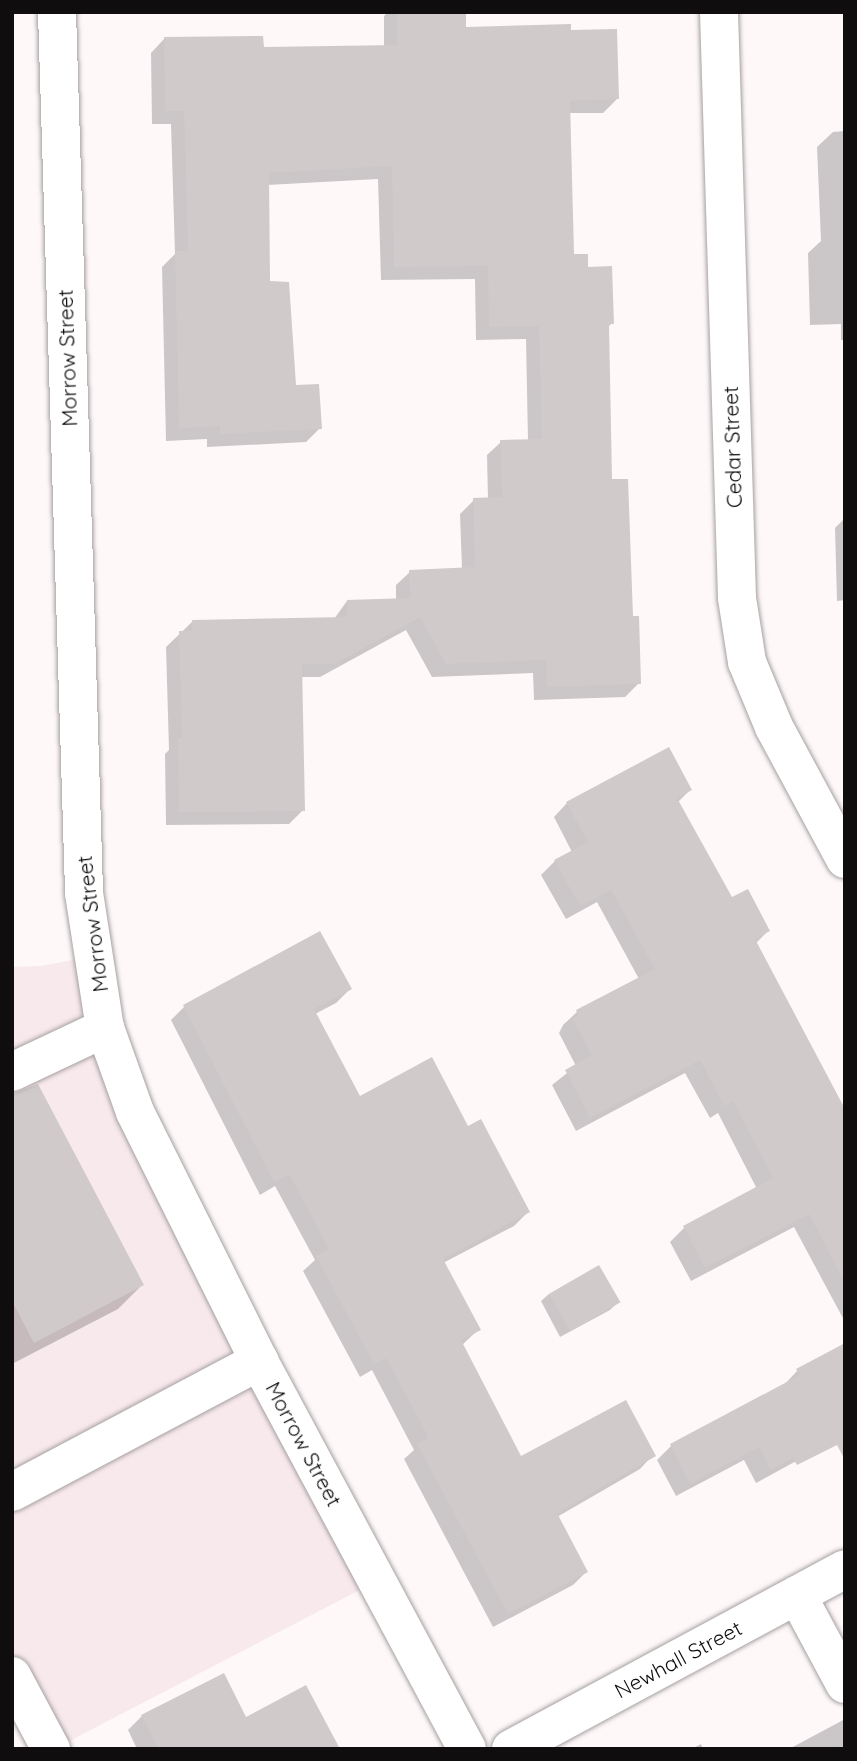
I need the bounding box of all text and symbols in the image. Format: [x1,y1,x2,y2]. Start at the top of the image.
street label: Morrow Street [52,289,82,427]
street label: Cedar Street [717,385,747,509]
street label: Morrow Street [71,854,113,994]
street label: Morrow Street [261,1377,347,1511]
street label: Newhall Street [610,1615,746,1703]

